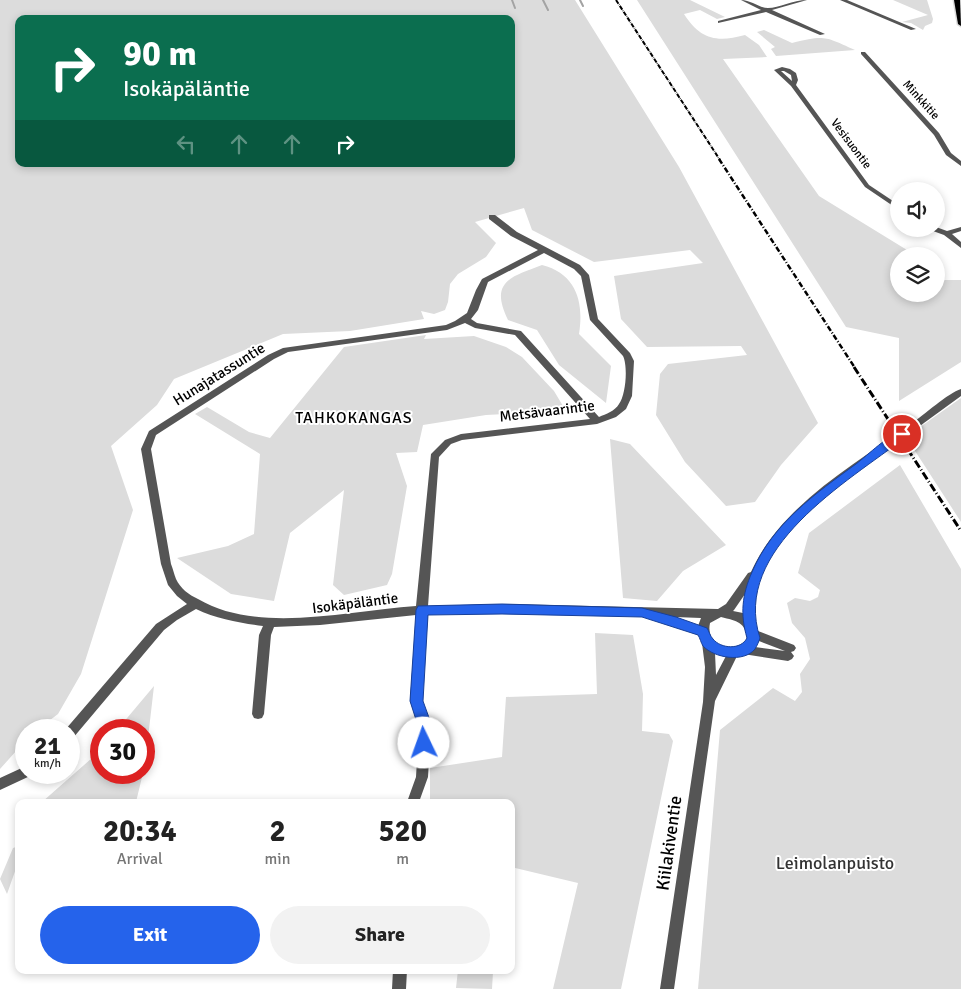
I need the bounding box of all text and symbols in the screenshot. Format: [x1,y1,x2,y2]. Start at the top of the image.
text: 90 m [123,32,197,75]
icon: right [40,35,105,100]
text: Isokäpäläntie [123,75,250,102]
street label: Minkkitie [899,77,943,123]
street label: Vesisuontie [827,116,875,172]
icon: left [172,130,200,158]
icon: ahead [225,130,253,158]
icon: ahead [278,130,306,158]
icon: right [331,130,359,158]
map controls [890,182,945,302]
button: sound [890,182,945,237]
button: layers [890,247,945,302]
street label: Hunajatassuntie [170,339,268,409]
street label: Metsävaarintie [498,396,596,426]
district label: TAHKOKANGAS [295,408,413,428]
pin [881,413,923,455]
icon: arrive [888,420,916,448]
street label: Isokäpäläntie [311,589,399,617]
position arrow [397,716,449,768]
speed limit sign: 30 [90,719,155,784]
text: 21 [34,730,61,761]
text: km/h [34,756,61,771]
street label: Kiilakiventie [651,794,687,892]
text: 20:34 [103,813,177,850]
text: 2 [269,813,286,850]
text: 520 [378,813,427,850]
text: Arrival [117,849,163,869]
text: min [265,849,290,869]
text: m [396,849,409,869]
park label: Leimolanpuisto [776,852,894,874]
button: Exit [40,906,260,964]
button: Share [270,906,490,964]

